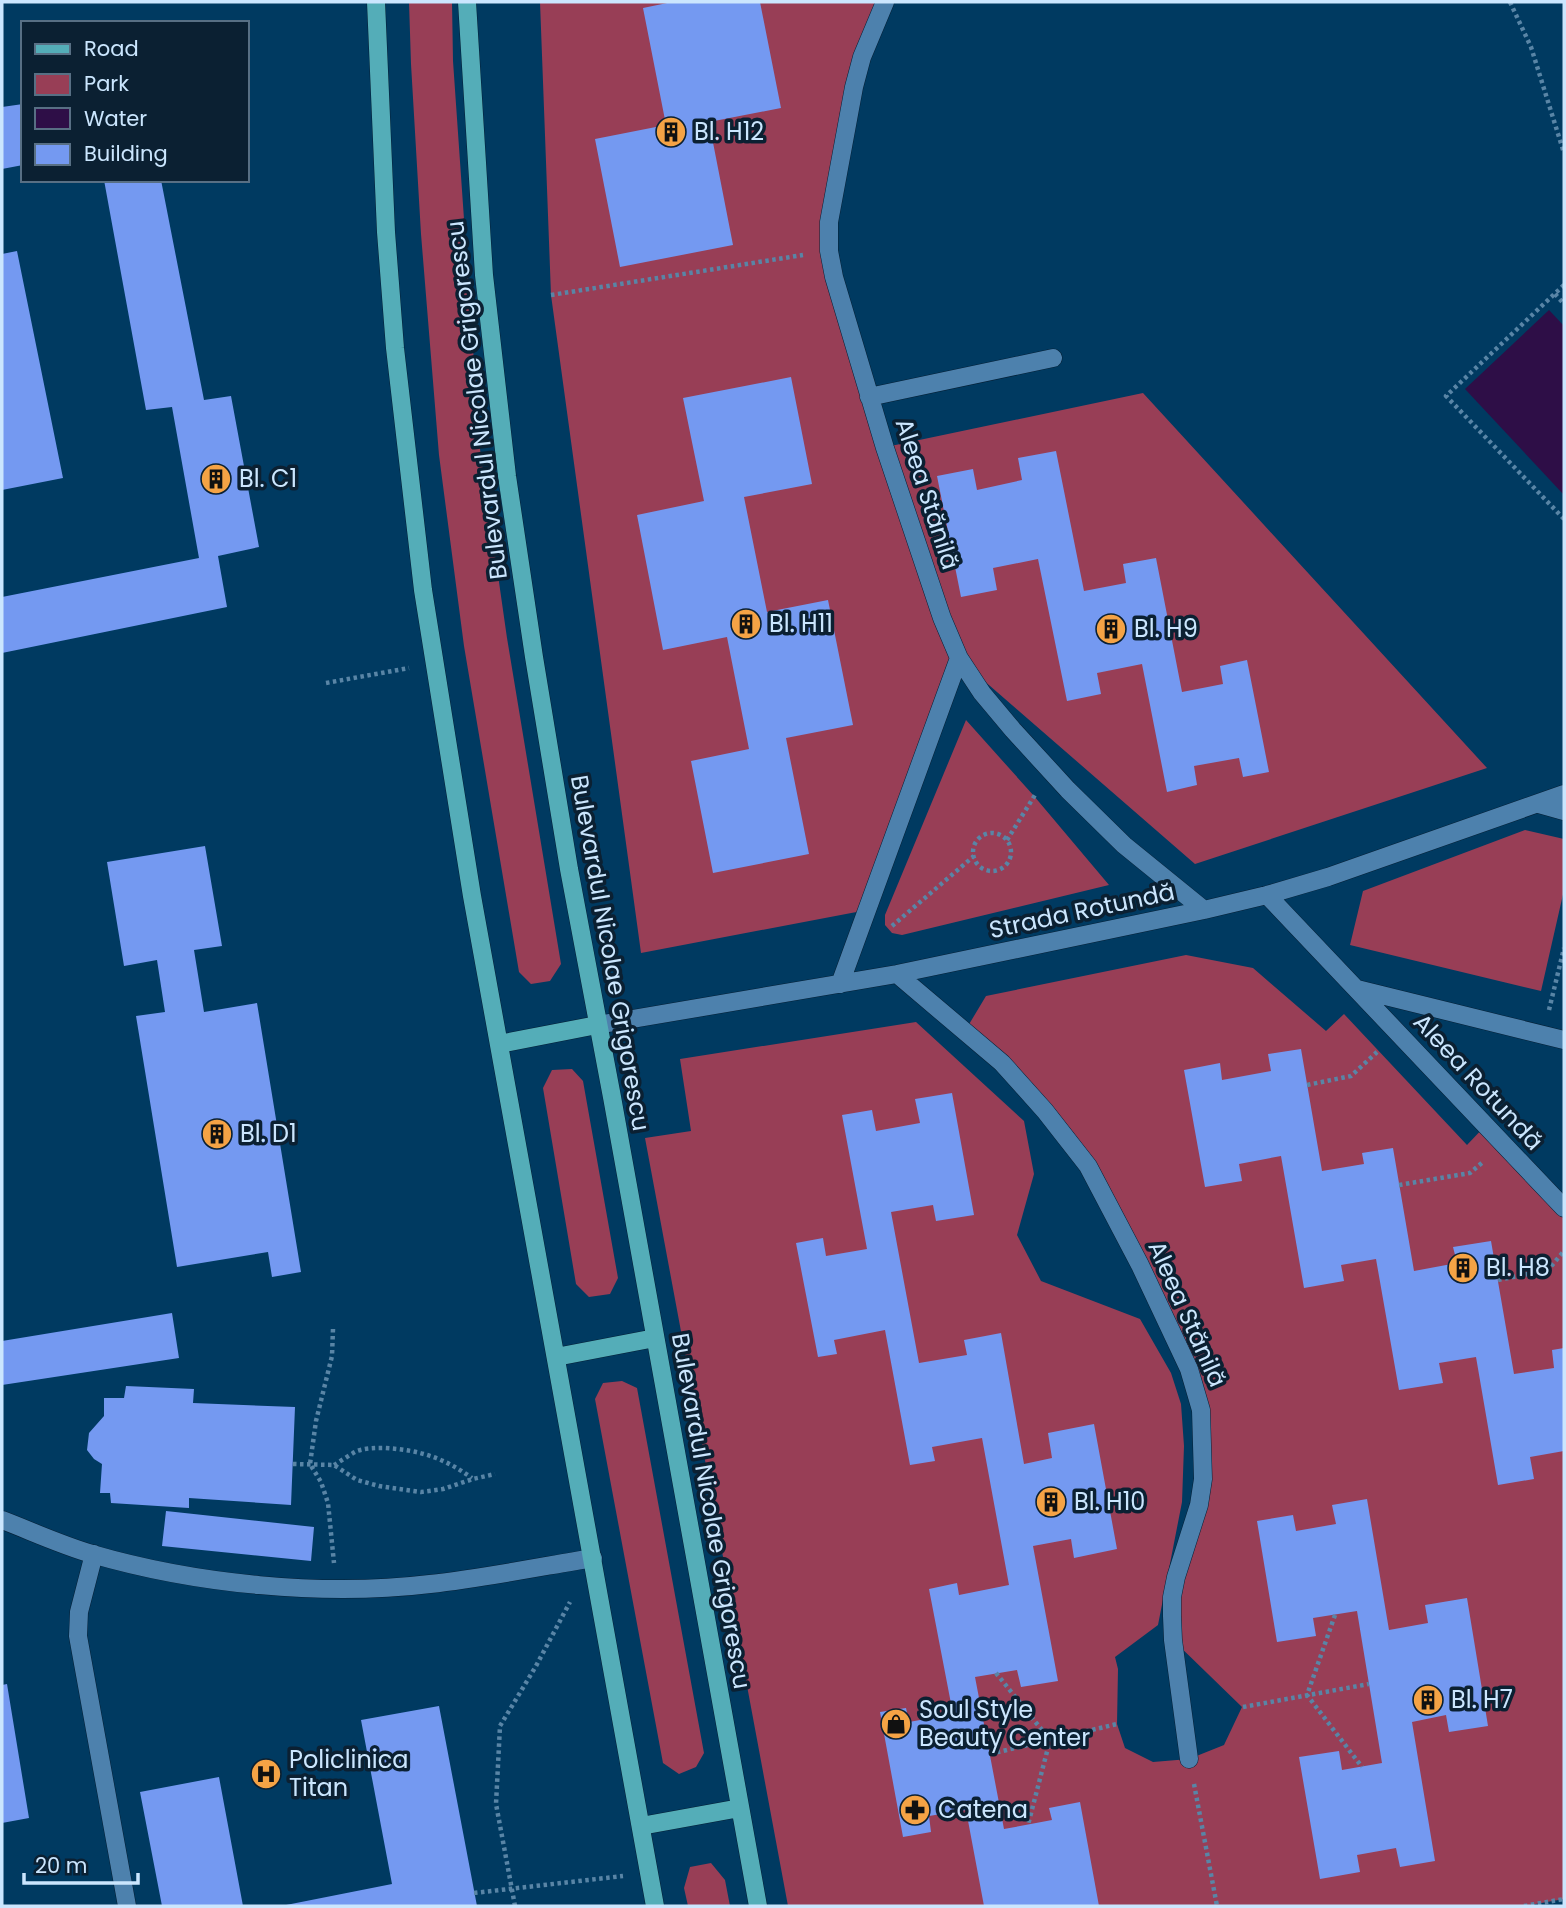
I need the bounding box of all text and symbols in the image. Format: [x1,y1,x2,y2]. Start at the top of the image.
legend [21,21,248,182]
text: Road [84,34,139,63]
text: Park [84,69,129,98]
text: Water [84,104,147,133]
building icon: Bl. H12 [654,115,688,149]
place label: Bl. H12 [694,115,764,148]
text: Building [84,139,168,168]
street label: Bulevardul Nicolae Grigorescu [438,219,515,581]
street label: Aleea Stănilă [888,414,967,574]
building icon: Bl. C1 [199,462,233,496]
place label: Bl. C1 [239,462,297,495]
building icon: Bl. H11 [729,607,763,641]
place label: Bl. H11 [769,607,833,640]
building icon: Bl. H9 [1094,612,1128,646]
place label: Bl. H9 [1134,612,1198,645]
street label: Bulevardul Nicolae Grigorescu [563,772,658,1133]
street label: Strada Rotundă [986,875,1178,946]
street label: Aleea Rotundă [1406,1006,1551,1157]
building icon: Bl. D1 [200,1117,234,1151]
place label: Bl. D1 [240,1117,297,1150]
street label: Aleea Stănilă [1140,1235,1234,1392]
building icon: Bl. H8 [1446,1251,1480,1285]
place label: Bl. H8 [1486,1251,1550,1284]
street label: Bulevardul Nicolae Grigorescu [664,1330,759,1691]
building icon: Bl. H10 [1034,1485,1068,1519]
place label: Bl. H10 [1074,1485,1145,1518]
building icon: Bl. H7 [1411,1683,1445,1717]
place label: Bl. H7 [1451,1683,1513,1716]
place label: Soul Style Beauty Center [919,1693,1090,1754]
shop icon: Soul Style Beauty Center [879,1707,913,1741]
place label: Policlinica Titan [289,1743,409,1804]
hospital icon: Policlinica Titan [249,1757,283,1791]
pharmacy icon: Catena [898,1793,932,1827]
place label: Catena [938,1793,1028,1826]
scale bar [24,1842,138,1886]
text: 20 m [35,1851,88,1880]

